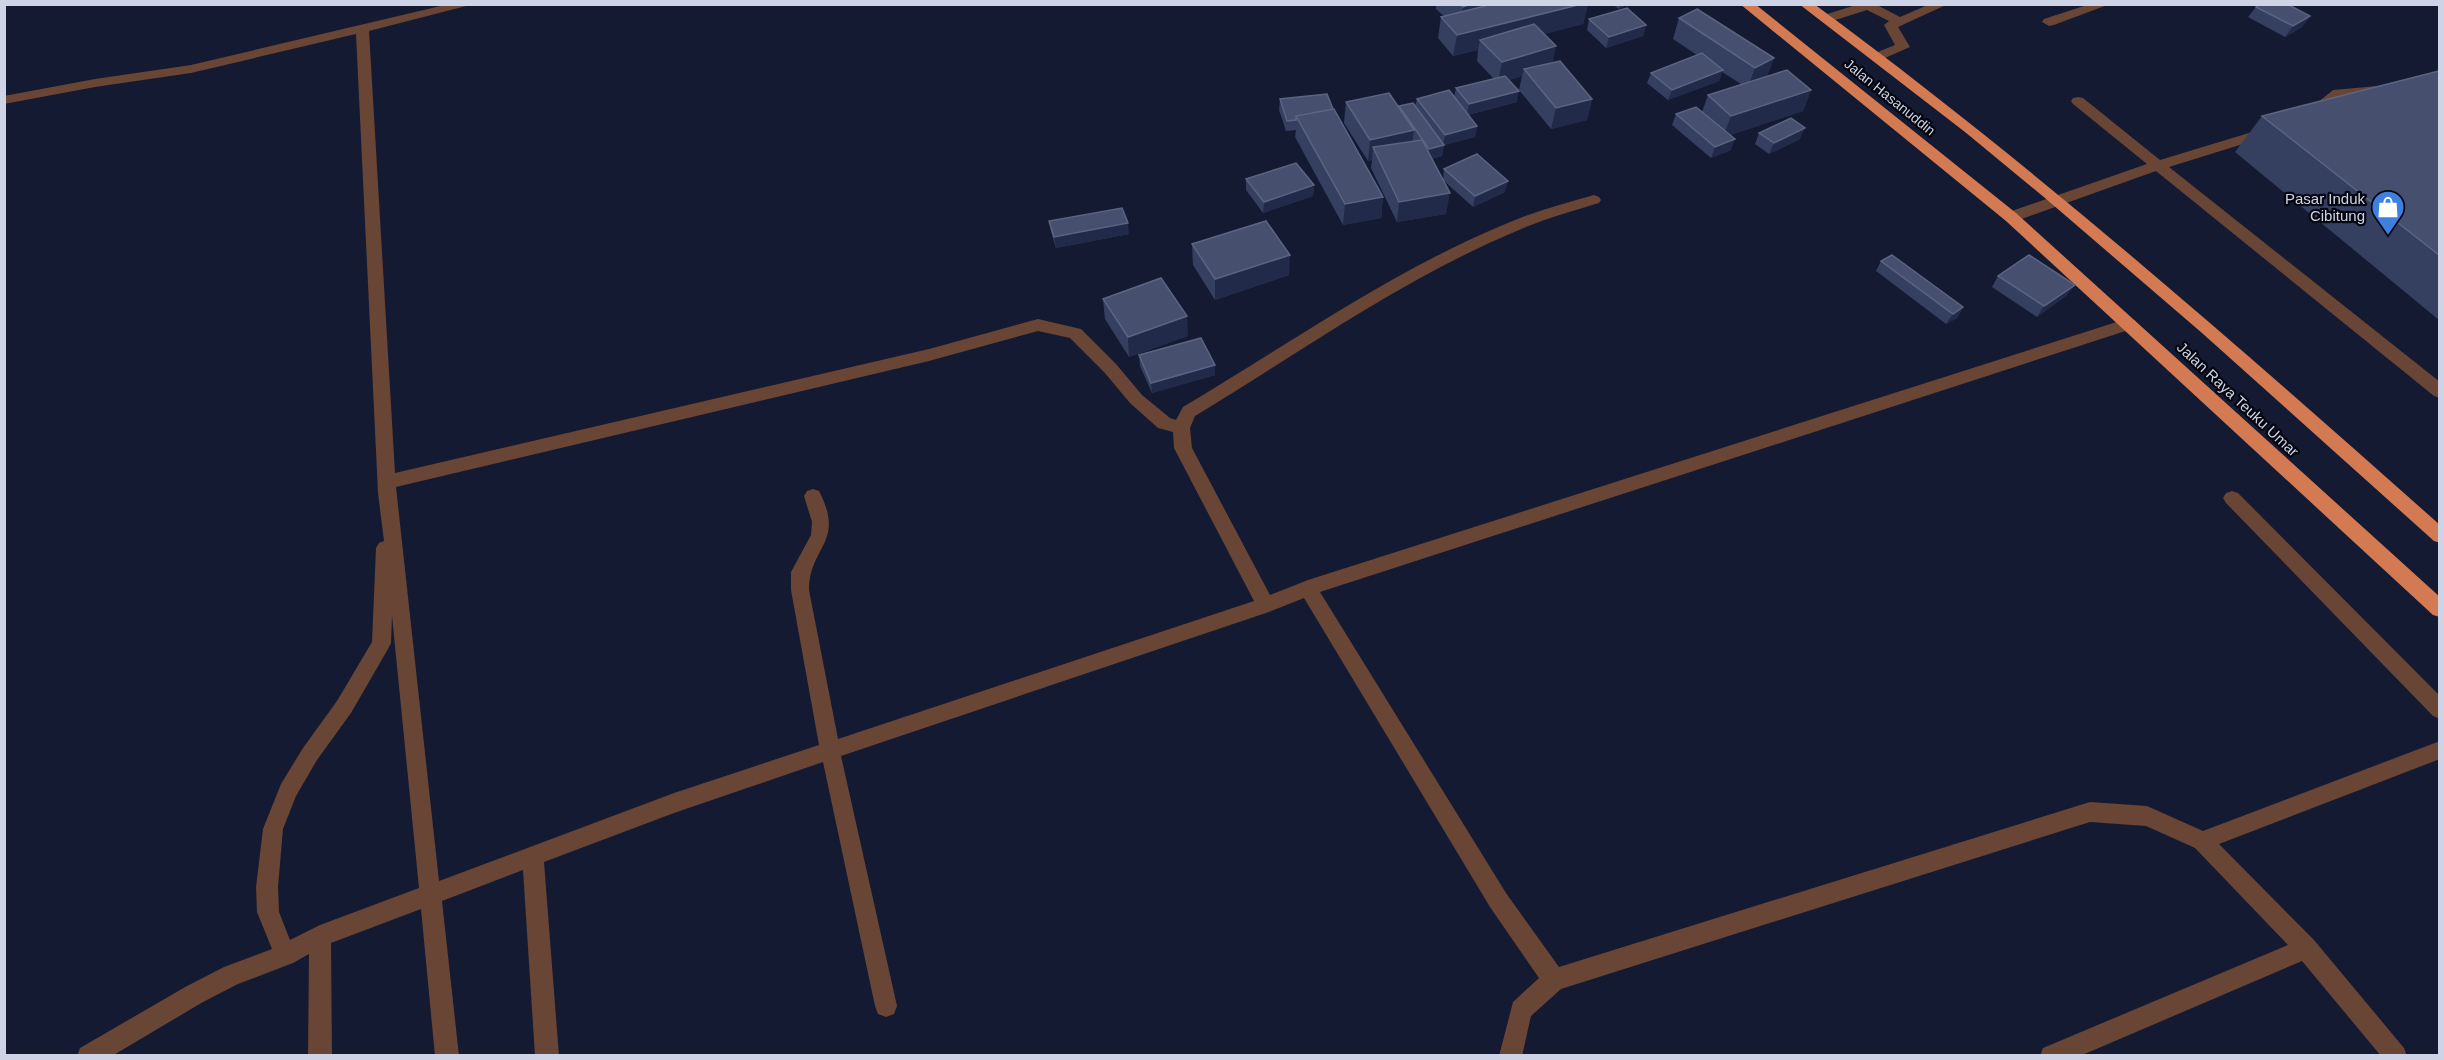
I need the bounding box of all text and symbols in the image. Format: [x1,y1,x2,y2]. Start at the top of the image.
street label: Jalan Hasanuddin [1841,56,1939,138]
shop icon: Pasar Induk Cibitung [2370,189,2406,236]
place label: Pasar Induk Cibitung [2285,190,2365,224]
street label: Jalan Raya Teuku Umar [2174,338,2302,460]

